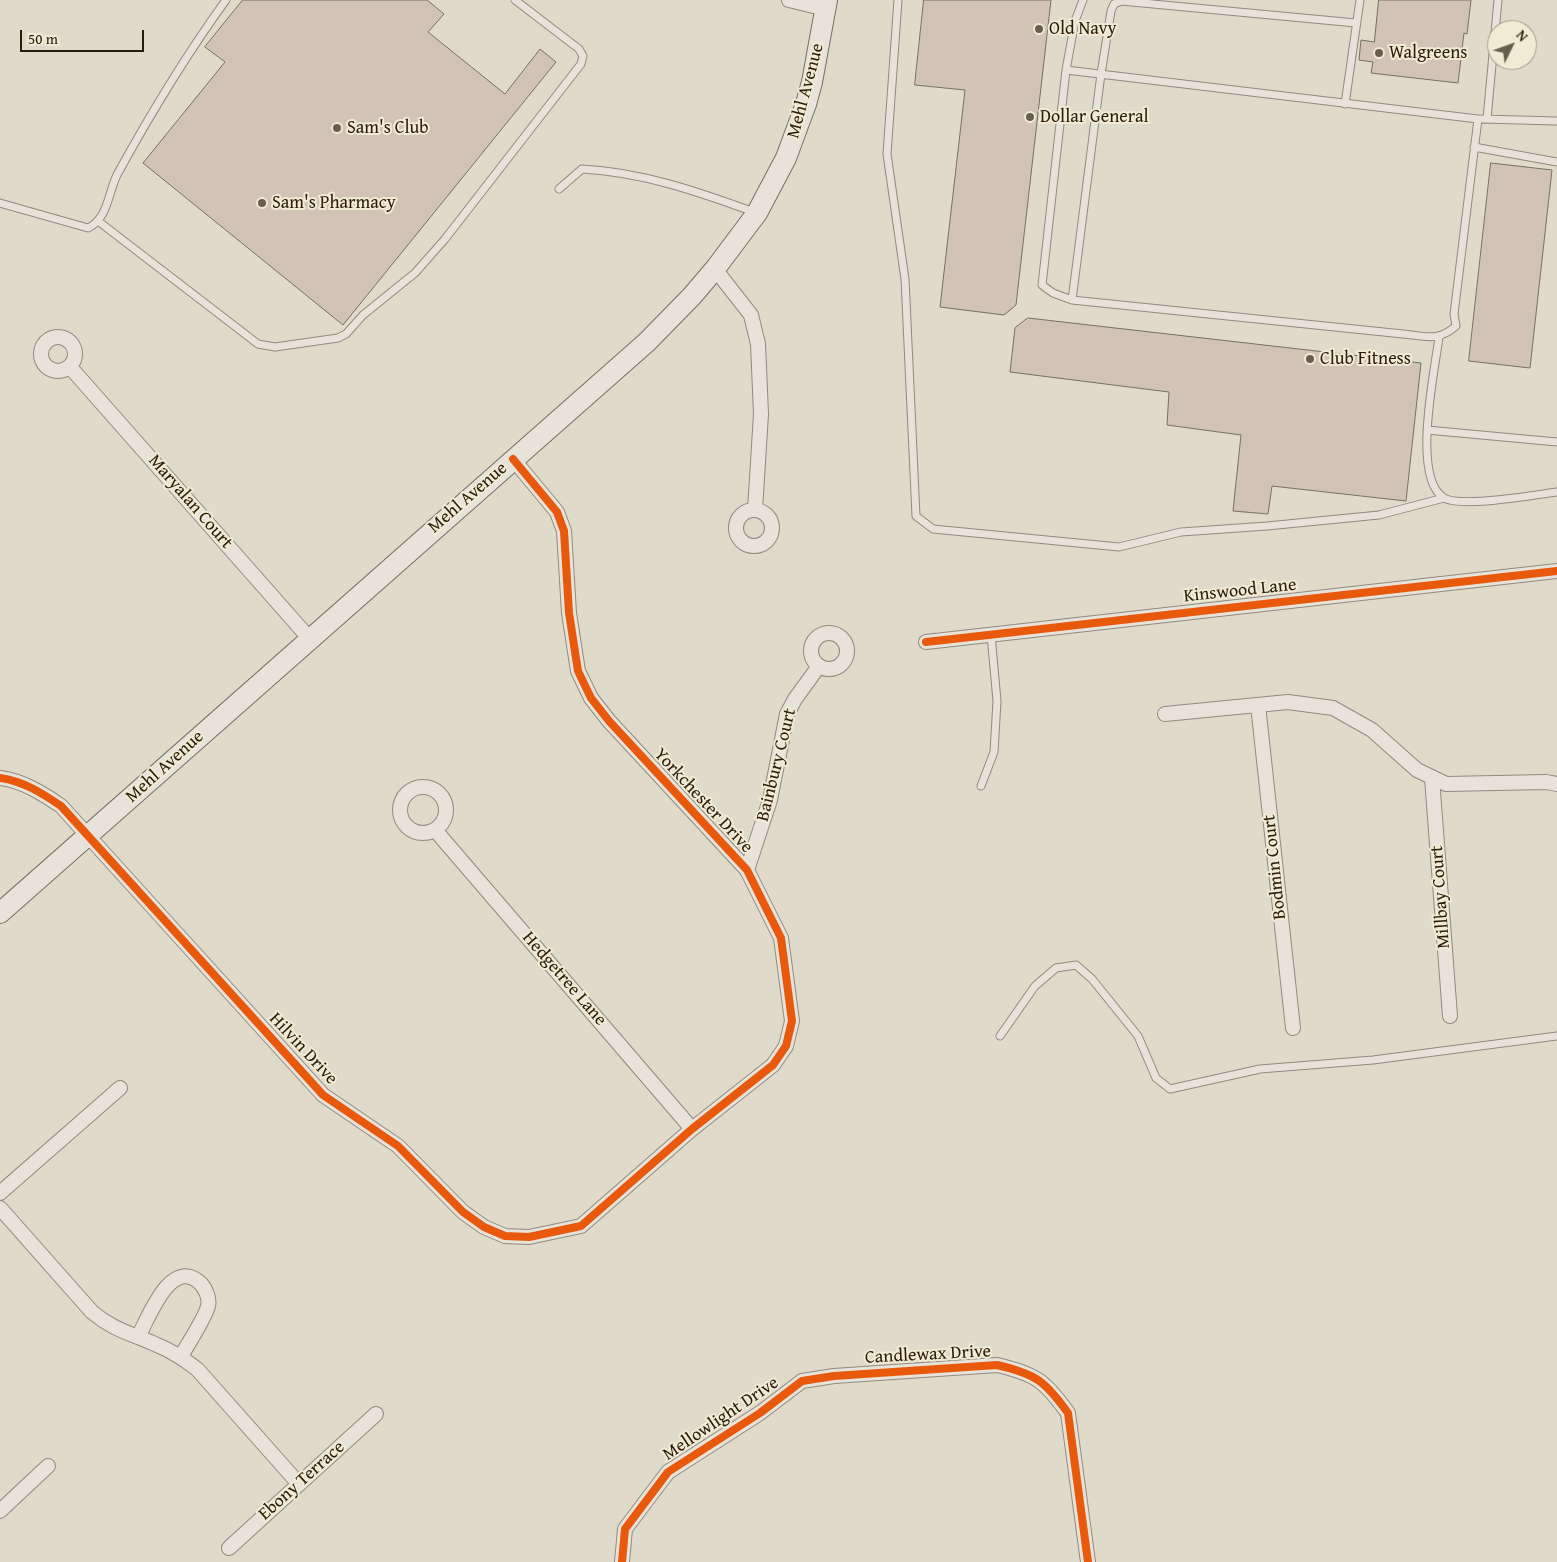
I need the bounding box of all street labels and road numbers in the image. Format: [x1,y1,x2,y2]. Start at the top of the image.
street label: Mehl Avenue [783,41,829,141]
street label: Maryalan Court [143,450,237,554]
street label: Mehl Avenue [424,458,512,538]
street label: Kinswood Lane [1183,574,1297,608]
street label: Bainbury Court [753,706,801,824]
street label: Mehl Avenue [121,726,209,808]
street label: Yorkchester Drive [649,744,757,858]
street label: Bodmin Court [1259,814,1291,920]
street label: Millbay Court [1427,845,1455,949]
street label: Hedgetree Lane [517,928,611,1030]
street label: Hilvin Drive [264,1009,342,1089]
street label: Candlewax Drive [865,1341,991,1369]
street label: Mellowlight Drive [659,1372,783,1466]
street label: Ebony Terrace [255,1437,349,1525]

